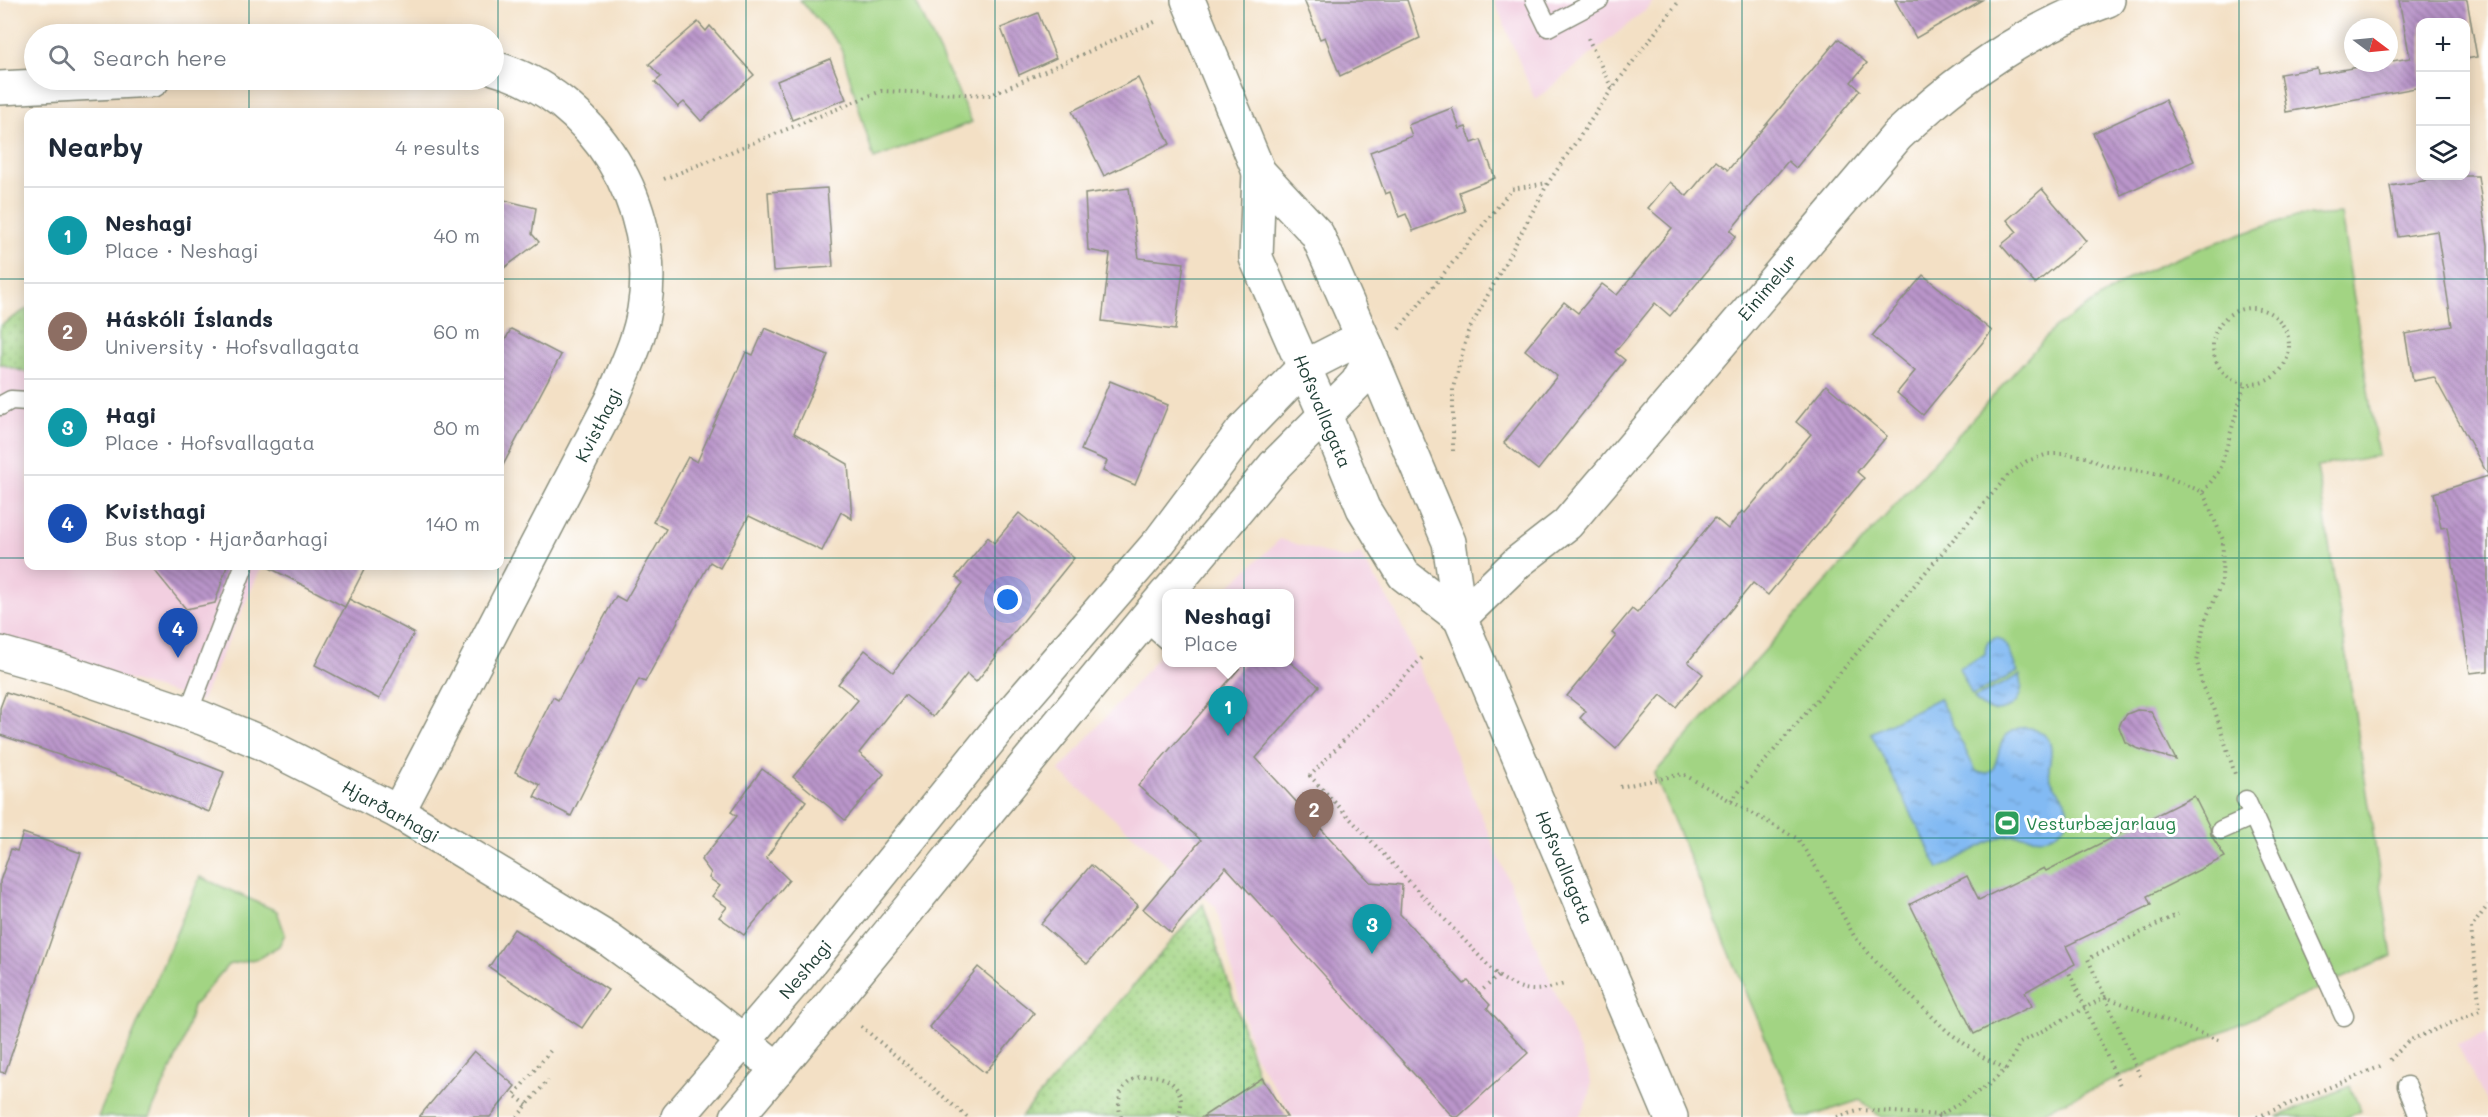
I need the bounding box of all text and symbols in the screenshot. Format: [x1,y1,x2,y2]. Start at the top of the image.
north arrow [2344,18,2398,72]
map controls [2416,18,2470,180]
button: + [2416,18,2470,72]
search box [24,24,504,90]
icon: search [45,41,78,74]
text: Search here [93,43,227,72]
button: − [2416,72,2470,126]
button: layers [2416,126,2470,180]
text: Nearby [48,130,143,164]
text: 4 results [395,134,480,160]
text: Neshagi [105,208,193,237]
text: 1 [63,222,72,248]
text: 40 m [434,222,480,248]
text: Place · Neshagi [105,237,259,263]
street label: Einimelur [1732,249,1802,325]
text: Háskóli Íslands [105,304,273,333]
text: 2 [62,318,73,344]
text: 60 m [433,318,480,344]
text: University · Hofsvallagata [105,333,360,359]
street label: Hofsvallagata [1288,351,1358,471]
street label: Kvisthagi [569,384,627,466]
text: Hagi [105,400,157,429]
text: 3 [62,414,74,440]
text: 80 m [433,414,480,440]
text: Place · Hofsvallagata [105,429,315,455]
text: Kvisthagi [105,496,207,525]
text: 4 [61,510,74,536]
text: 140 m [425,510,480,536]
text: Bus stop · Hjarðarhagi [105,525,328,551]
your location [993,585,1022,614]
popup [1162,589,1294,667]
text: Neshagi [1184,601,1272,630]
pin: 4 [158,608,198,658]
text: Place [1184,630,1238,656]
pin: 1 [1208,686,1248,736]
street label: Hjarðarhagi [338,774,444,848]
pin: 2 [1294,790,1334,839]
street label: Hofsvallagata [1530,807,1600,927]
sports icon: Vesturbæjarlaug [1992,808,2022,838]
place label: Vesturbæjarlaug [2026,811,2176,835]
pin: 3 [1352,904,1392,954]
street label: Neshagi [773,934,837,1004]

